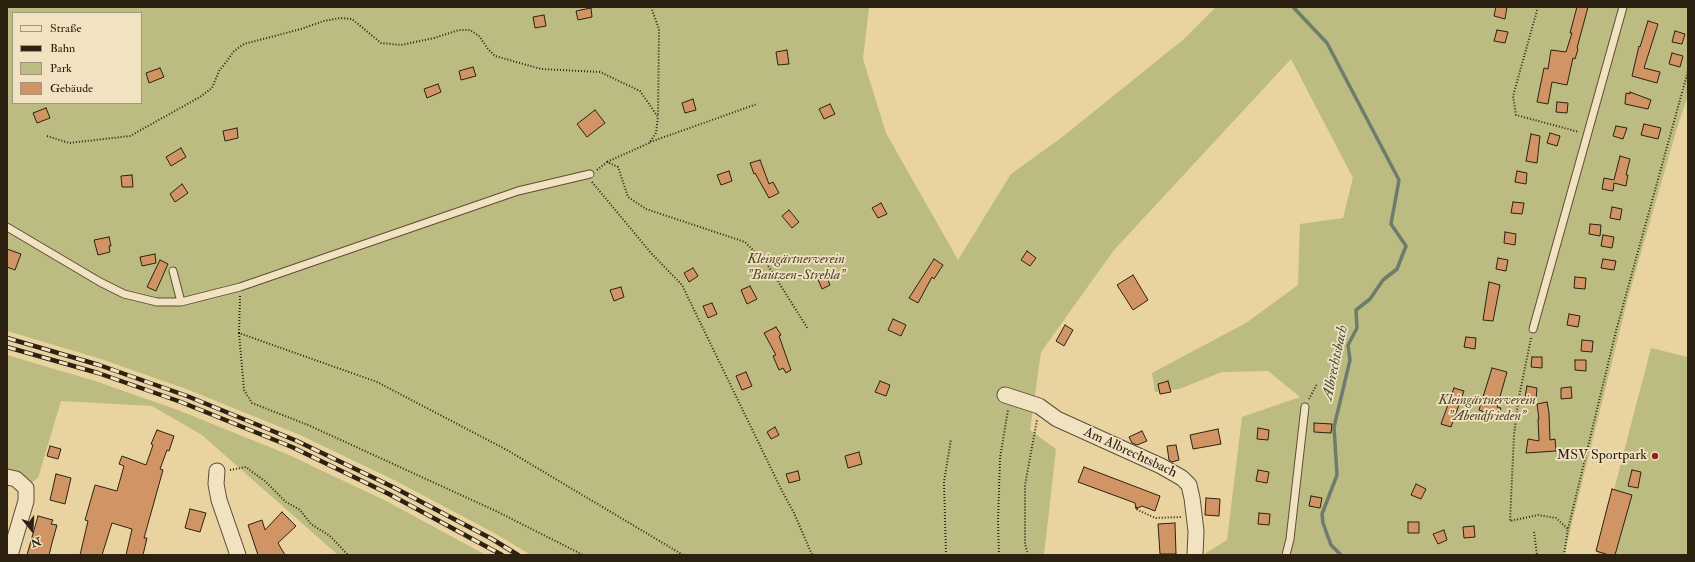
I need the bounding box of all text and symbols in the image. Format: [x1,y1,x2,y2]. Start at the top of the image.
legend [12,12,142,104]
text: Straße [50,21,81,36]
text: Bahn [50,41,75,56]
text: Park [50,61,72,76]
text: Gebäude [50,81,93,96]
park label: Kleingärtnerverein "Bautzen-Strehla" [747,252,845,284]
water label: Albrechtsbach [1319,324,1353,402]
park label: Kleingärtnerverein "Abendfrieden" [1438,393,1536,426]
street label: Am Albrechtsbach [1081,424,1179,482]
place label: MSV Sportpark [1557,448,1647,464]
marker: MSV Sportpark [1650,451,1660,461]
north arrow [12,510,52,550]
text: N [29,534,43,550]

